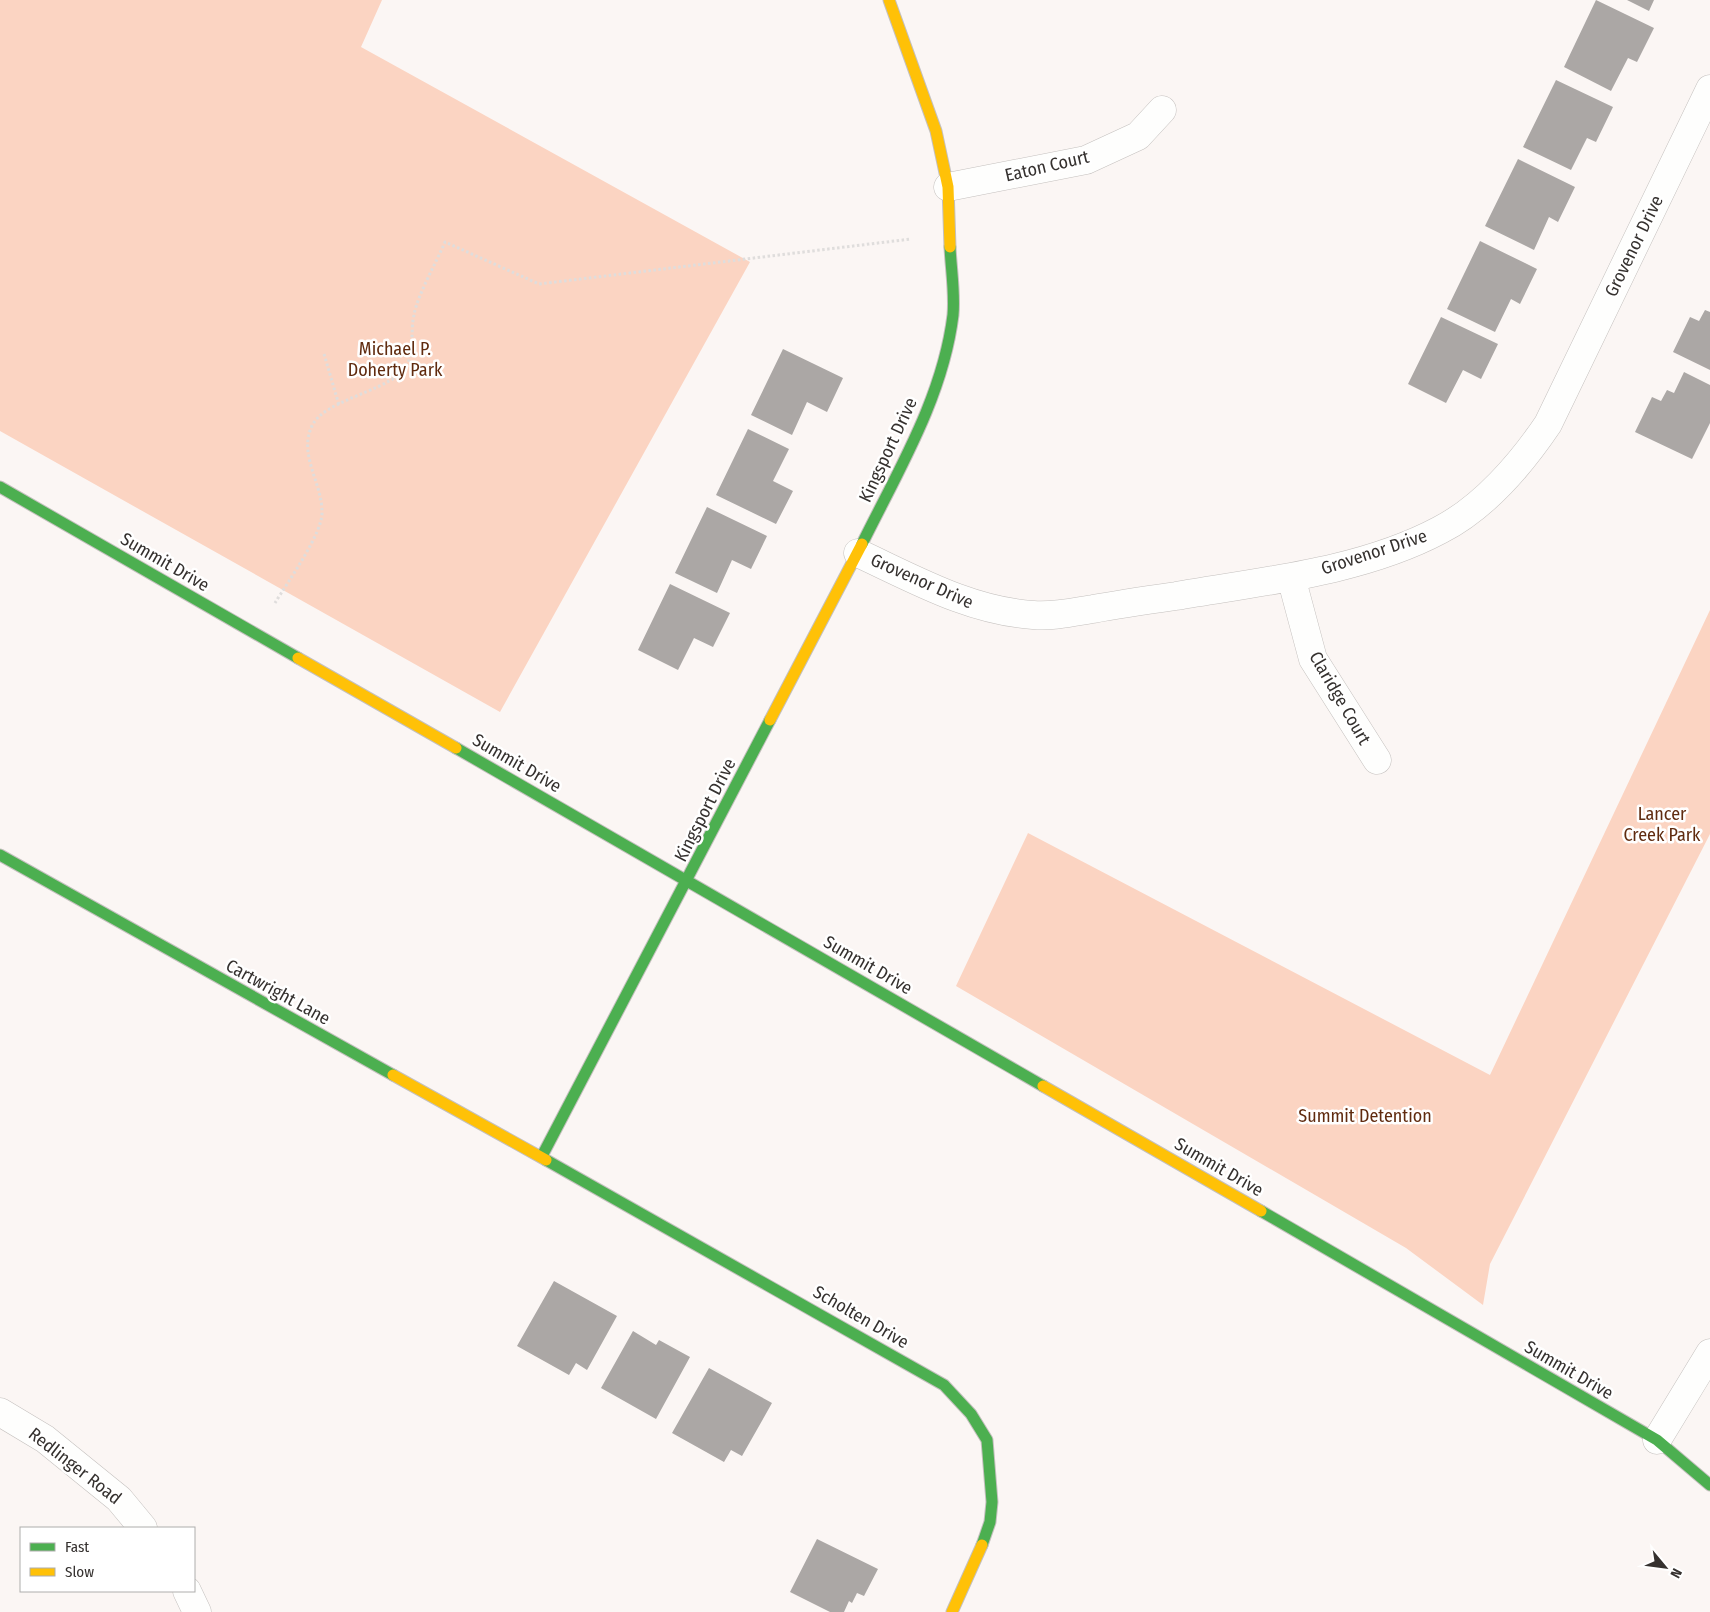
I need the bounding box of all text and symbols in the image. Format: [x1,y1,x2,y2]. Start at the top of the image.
street label: Eaton Court [1003,146,1091,186]
street label: Grovenor Drive [1600,192,1668,300]
park label: Michael P. Doherty Park [348,338,443,381]
street label: Kingsport Drive [854,394,922,506]
street label: Grovenor Drive [1318,525,1430,579]
street label: Summit Drive [117,528,213,596]
street label: Grovenor Drive [867,549,977,613]
street label: Claridge Court [1304,647,1376,749]
street label: Summit Drive [469,729,565,797]
street label: Kingsport Drive [670,755,741,865]
park label: Lancer Creek Park [1623,803,1701,846]
street label: Summit Drive [820,931,916,999]
street label: Cartwright Lane [222,954,334,1030]
park label: Summit Detention [1298,1105,1432,1127]
street label: Summit Drive [1171,1133,1267,1201]
street label: Scholten Drive [809,1281,913,1353]
street label: Summit Drive [1521,1336,1617,1404]
street label: Redlinger Road [24,1423,126,1509]
legend [20,1527,195,1592]
text: Fast [65,1538,89,1556]
north arrow [1640,1542,1690,1592]
text: Slow [65,1563,94,1581]
text: N [1666,1565,1685,1581]

